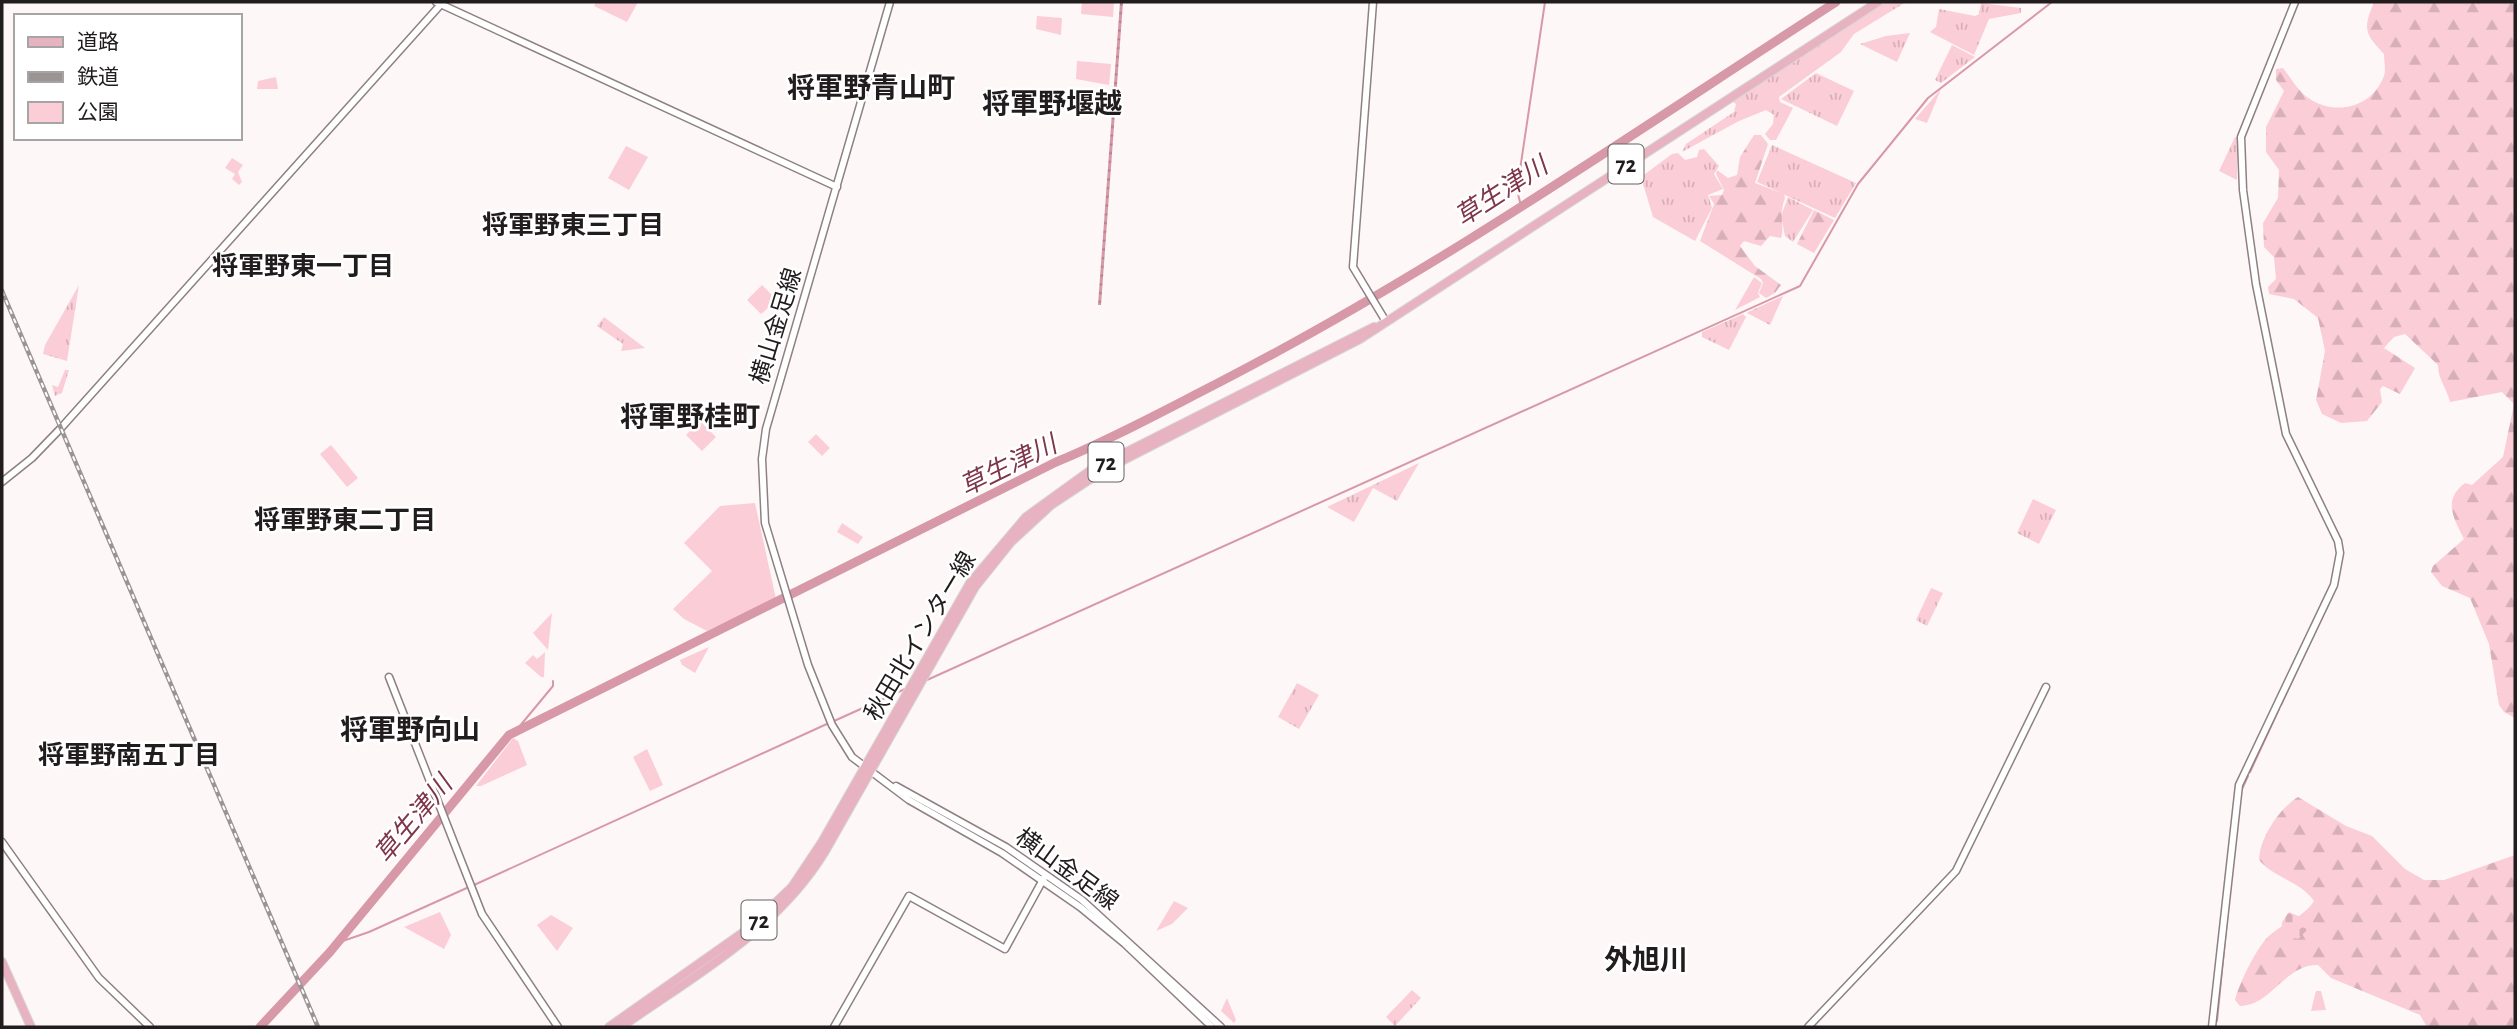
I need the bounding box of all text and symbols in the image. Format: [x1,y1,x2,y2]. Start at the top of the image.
legend [14,14,242,140]
text: 道路 [77,31,119,53]
text: 鉄道 [77,66,119,88]
district label: 将軍野青山町 [787,73,955,103]
district label: 将軍野堰越 [982,89,1122,119]
text: 公園 [77,102,119,123]
road number: 72 [1608,144,1644,183]
water label: 草生津川 [1450,150,1555,231]
district label: 将軍野東三丁目 [482,211,664,239]
district label: 将軍野東一丁目 [212,252,394,280]
street label: 横山金足線 [746,265,806,387]
district label: 将軍野桂町 [620,402,760,432]
water label: 草生津川 [956,429,1064,500]
road number: 72 [1088,442,1124,482]
district label: 将軍野東二丁目 [254,506,436,534]
street label: 秋田北インター線 [859,547,981,725]
district label: 将軍野向山 [340,715,480,745]
district label: 将軍野南五丁目 [38,741,220,769]
water label: 草生津川 [370,769,459,868]
street label: 横山金足線 [1011,823,1123,915]
road number: 72 [742,900,776,939]
district label: 外旭川 [1604,945,1688,975]

